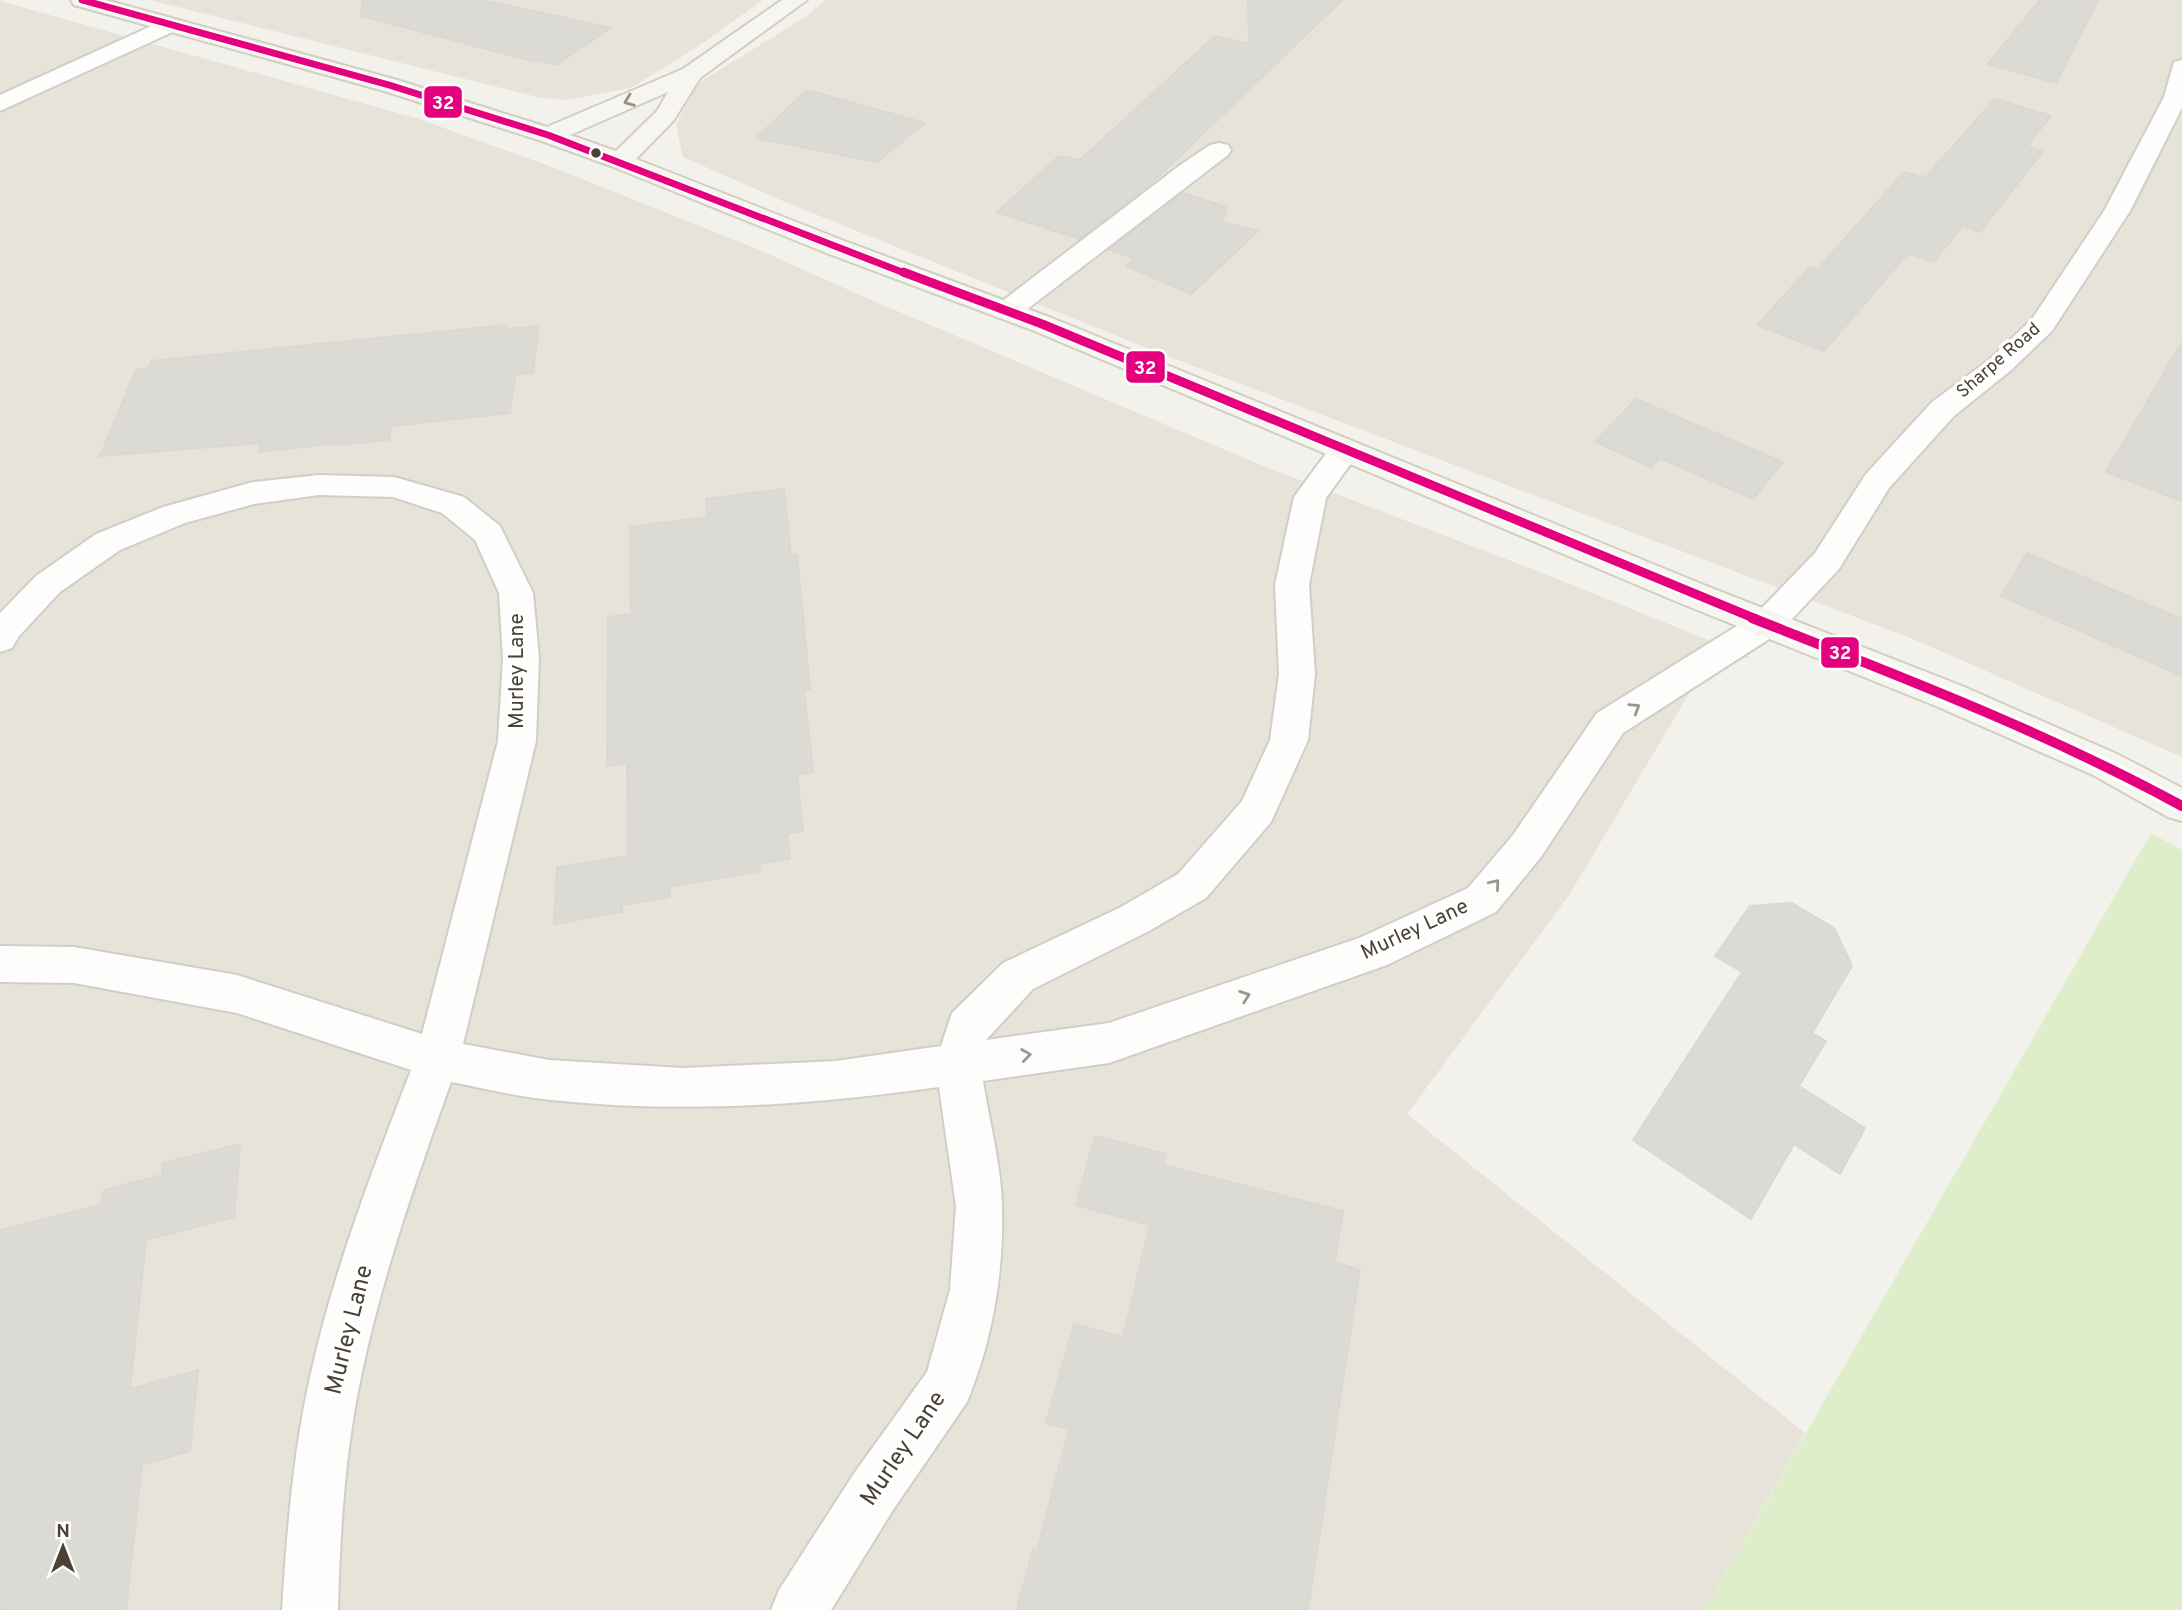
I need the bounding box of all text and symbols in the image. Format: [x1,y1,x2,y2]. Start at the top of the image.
line badge: 32 [423,85,463,119]
text: 32 [432,92,454,116]
one-way arrow [623,93,635,107]
unlabelled marker [589,146,603,160]
street label: Sharpe Road [1952,318,2046,404]
line badge: 32 [1125,350,1166,384]
text: 32 [1134,357,1156,381]
street label: Murley Lane [504,613,531,729]
line badge: 32 [1820,636,1860,669]
text: 32 [1829,642,1851,666]
one-way arrow [1627,703,1640,716]
one-way arrow [1487,880,1499,893]
street label: Murley Lane [1357,893,1473,967]
one-way arrow [1238,990,1250,1004]
one-way arrow [1020,1048,1032,1063]
street label: Murley Lane [319,1262,381,1398]
street label: Murley Lane [855,1386,953,1512]
north arrow [28,1512,98,1582]
text: N [56,1520,70,1544]

